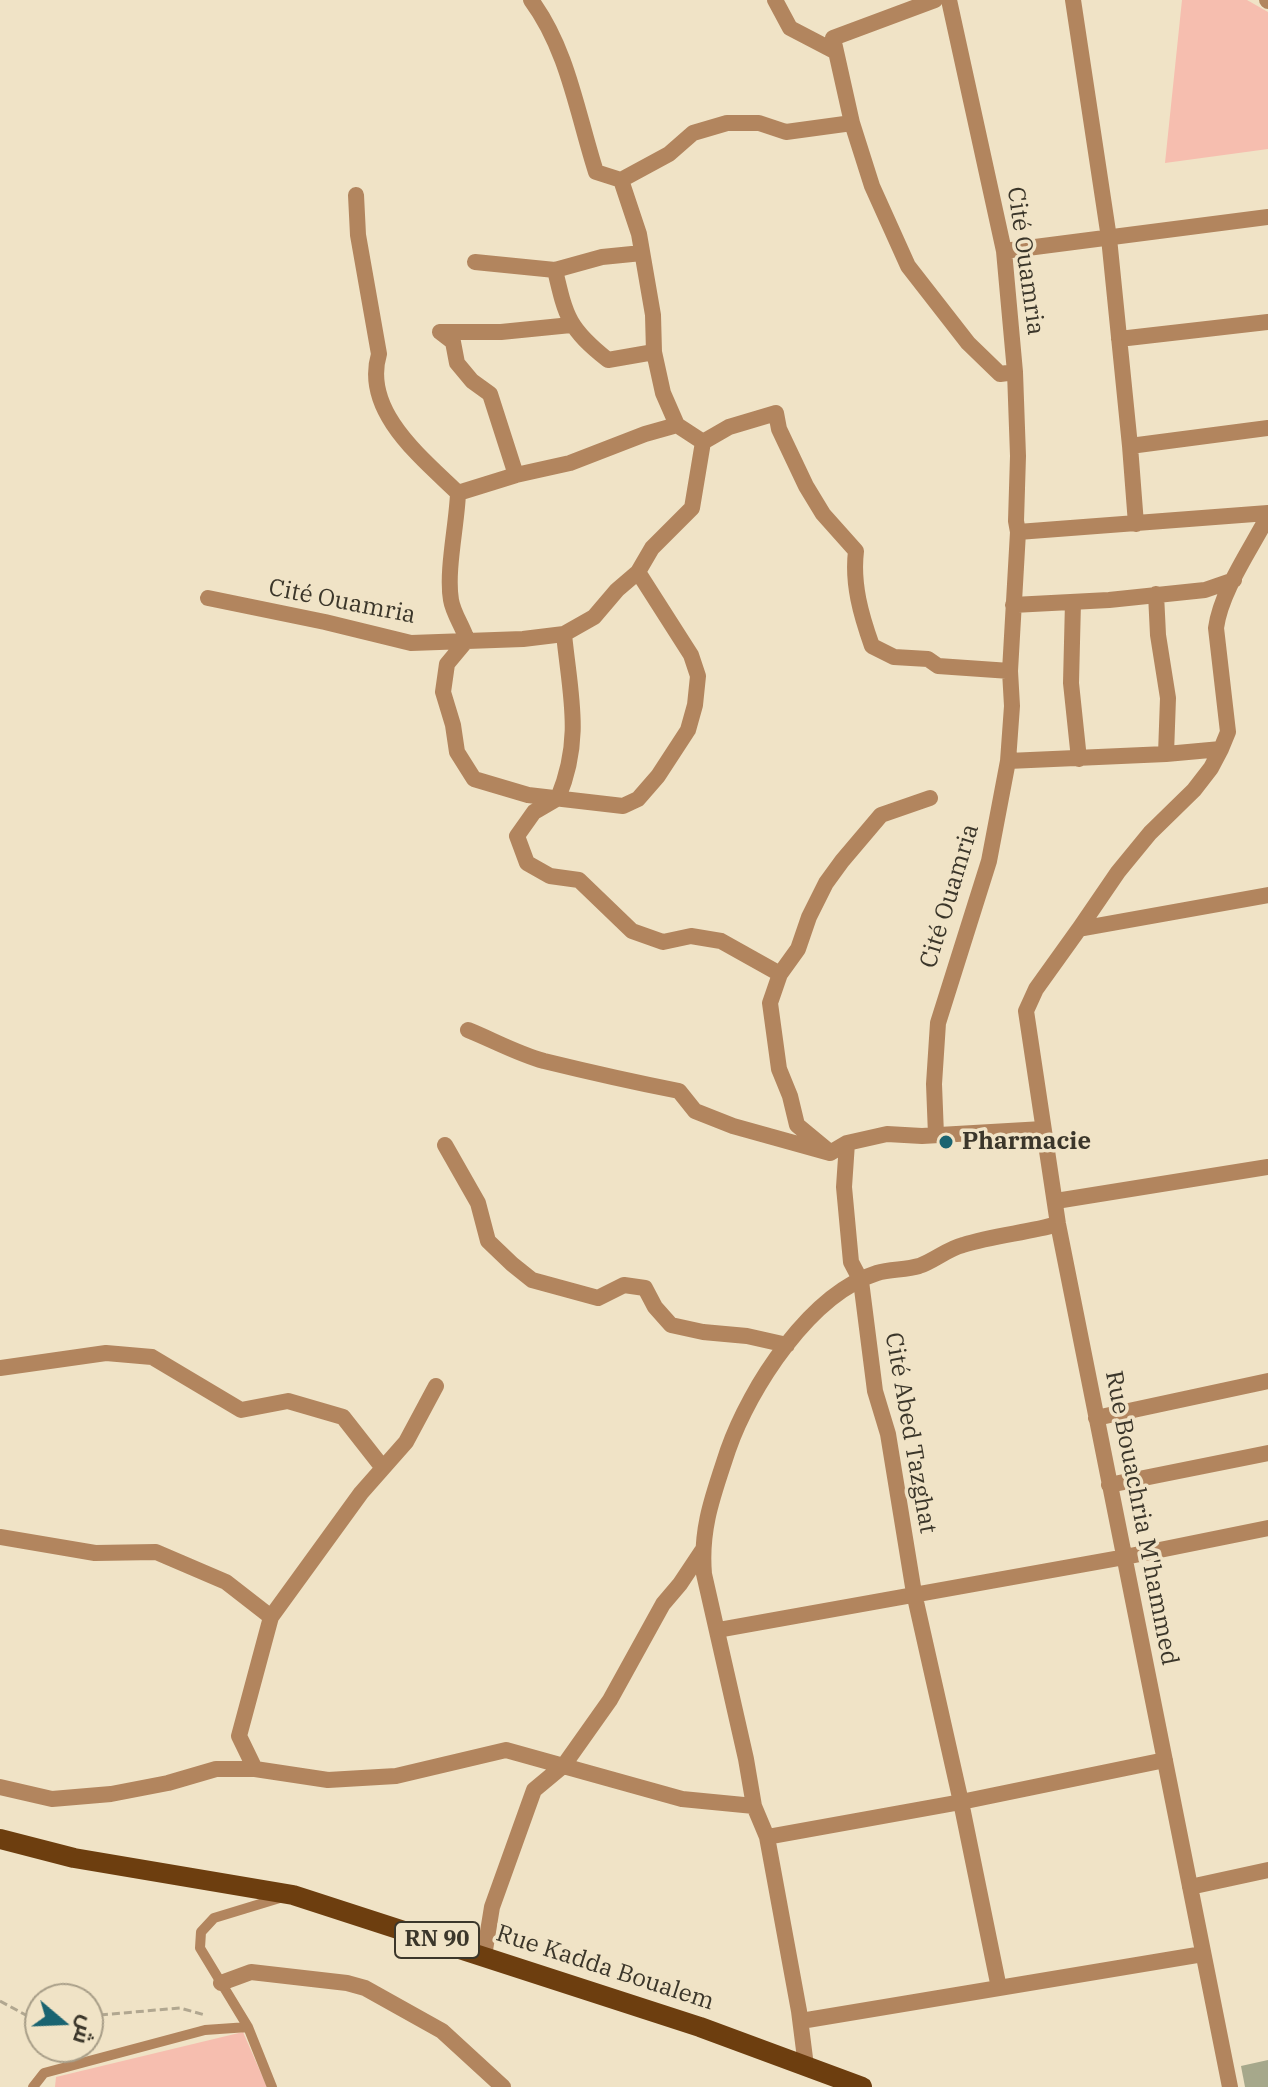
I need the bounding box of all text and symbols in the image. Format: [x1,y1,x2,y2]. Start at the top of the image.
street label: Cité Ouamria [1000,185,1050,337]
street label: Cité Ouamria [266,574,418,630]
street label: Cité Ouamria [914,820,986,972]
place label: Pharmacie [962,1128,1091,1156]
marker: Pharmacie [937,1133,955,1151]
street label: Cité Abed Tazghat [878,1330,942,1536]
street label: Rue Bouachria M'hammed [1098,1368,1184,1668]
street label: Rue Kadda Boualem [492,1919,718,2017]
road number: RN 90 [395,1922,479,1958]
north arrow [24,1983,104,2063]
text: ش [67,2012,104,2048]

